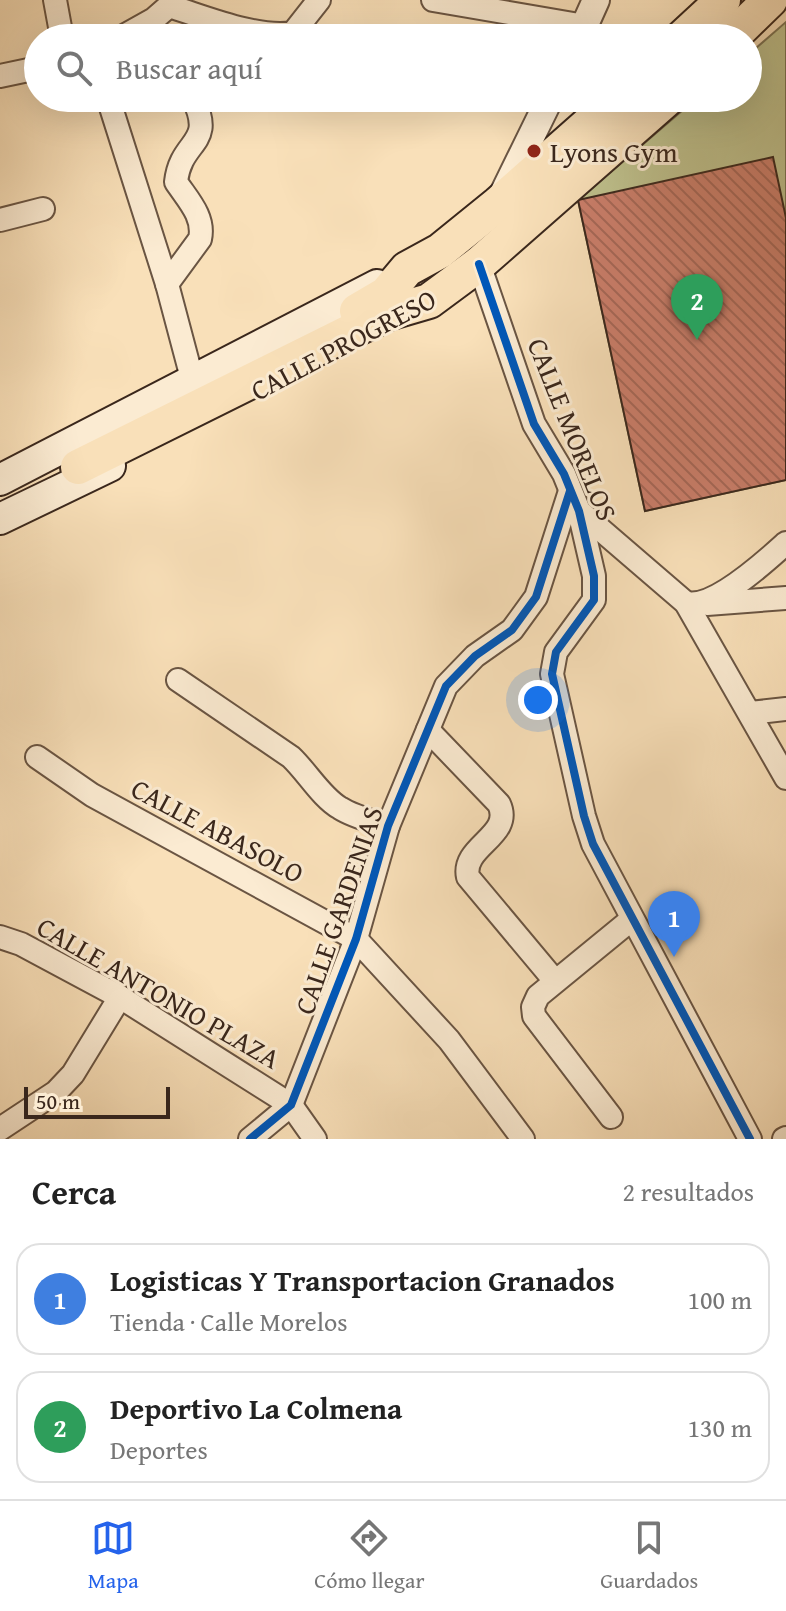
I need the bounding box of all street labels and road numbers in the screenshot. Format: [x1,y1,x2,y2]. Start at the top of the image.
street label: CALLE PROGRESO [243,278,443,410]
street label: CALLE MORELOS [518,332,628,526]
street label: CALLE ABASOLO [124,767,312,893]
street label: CALLE GARDENIAS [283,801,393,1019]
street label: CALLE ANTONIO PLAZA [30,906,288,1078]

